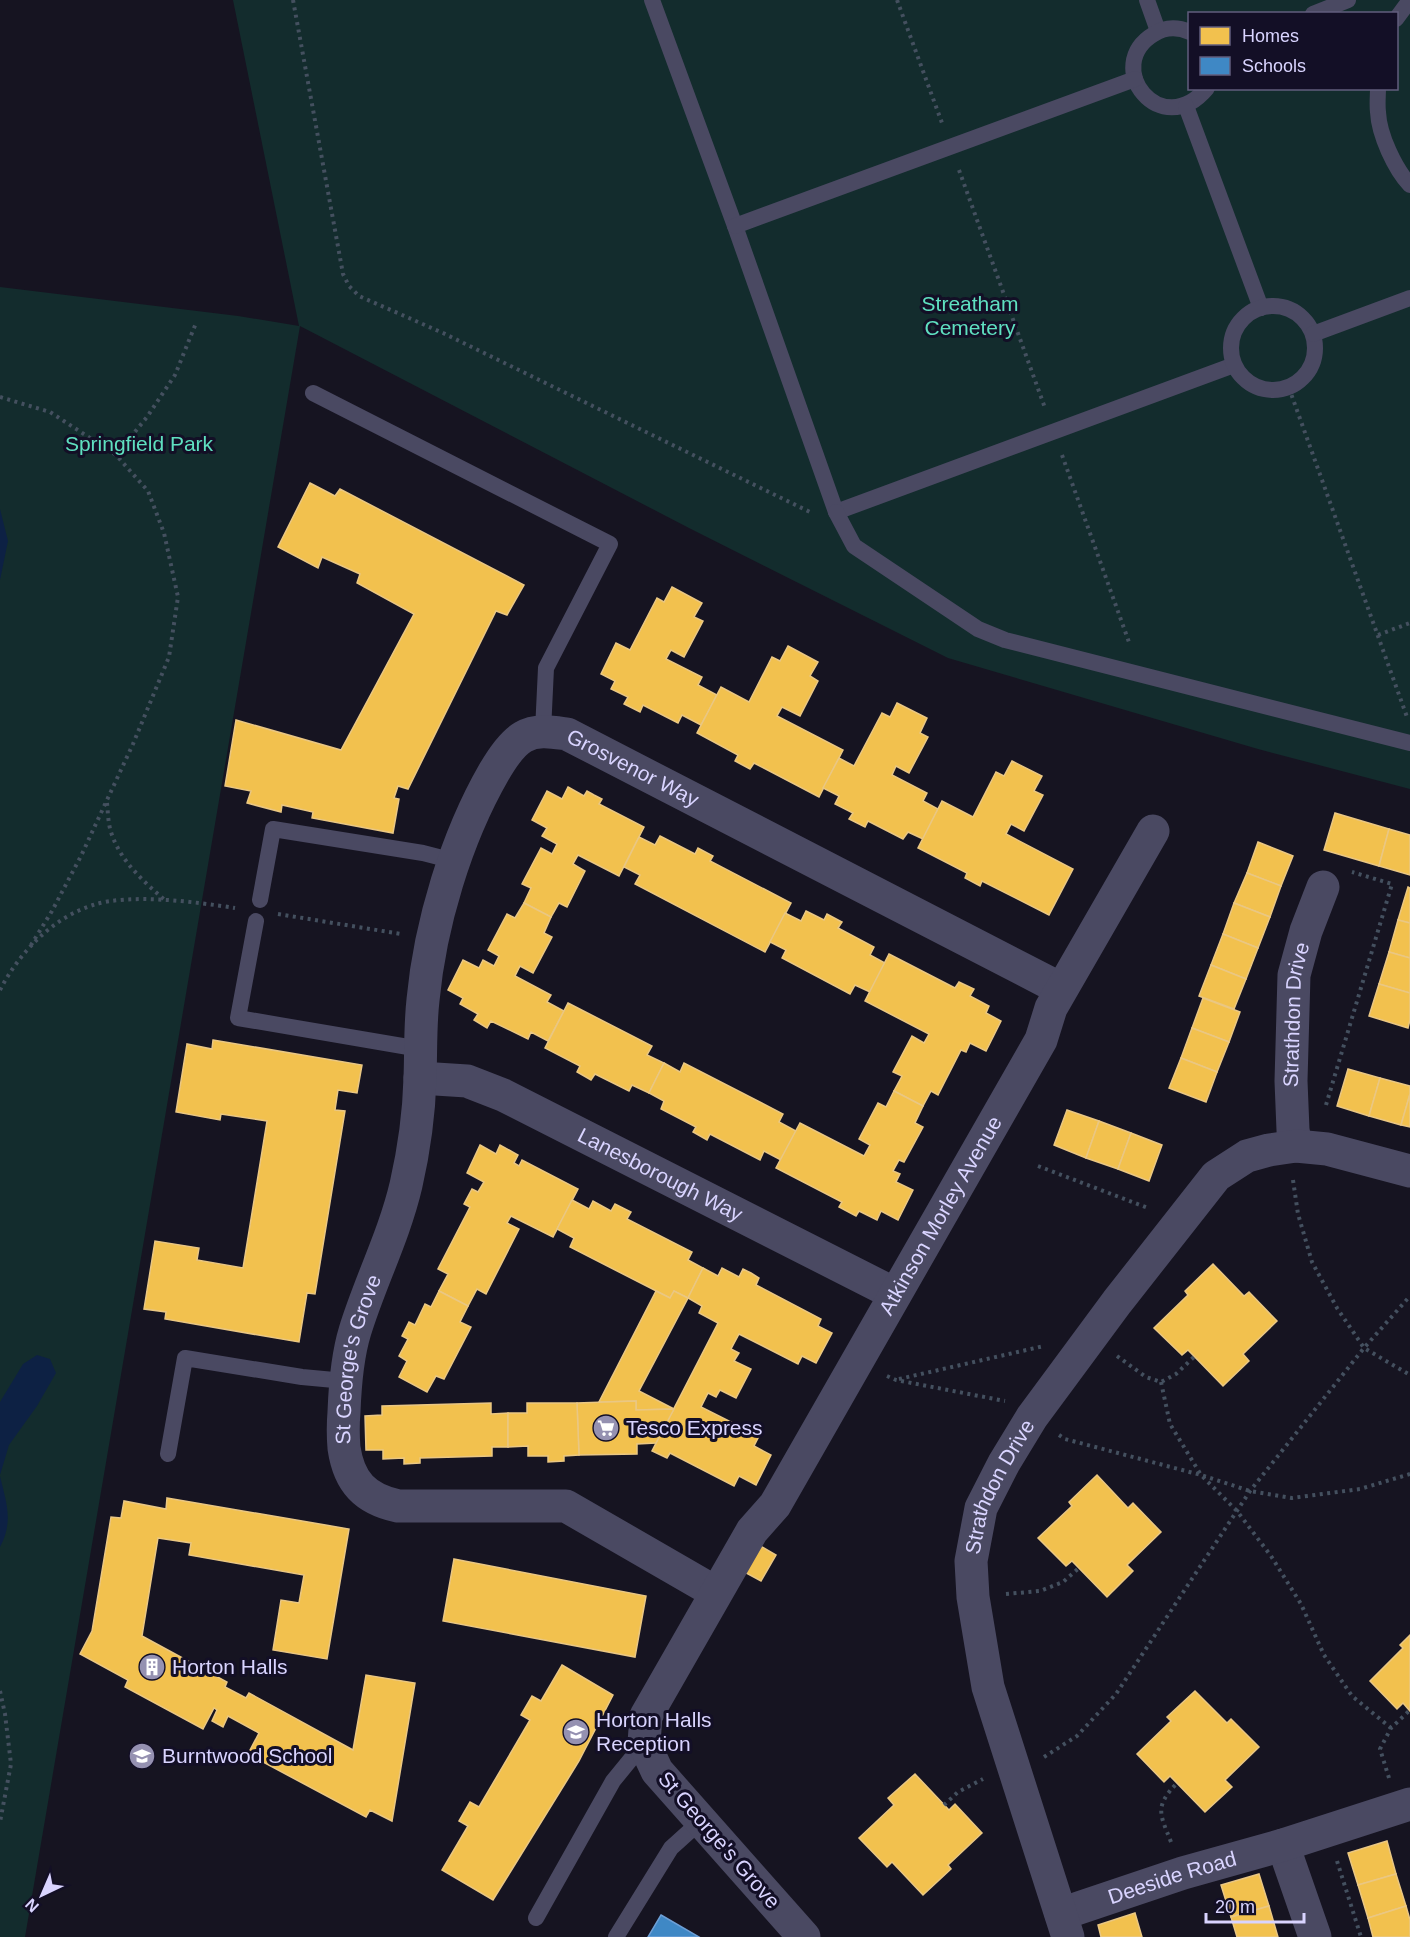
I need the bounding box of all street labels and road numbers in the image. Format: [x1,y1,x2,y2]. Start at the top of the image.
street label: Grosvenor Way [563,724,703,811]
street label: Strathdon Drive [1279,939,1313,1088]
street label: Atkinson Morley Avenue [874,1112,1006,1319]
street label: Lanesborough Way [574,1123,747,1226]
street label: St George's Grove [331,1271,385,1445]
street label: Strathdon Drive [961,1415,1039,1556]
street label: St George's Grove [654,1767,785,1913]
street label: Deeside Road [1105,1847,1239,1908]

